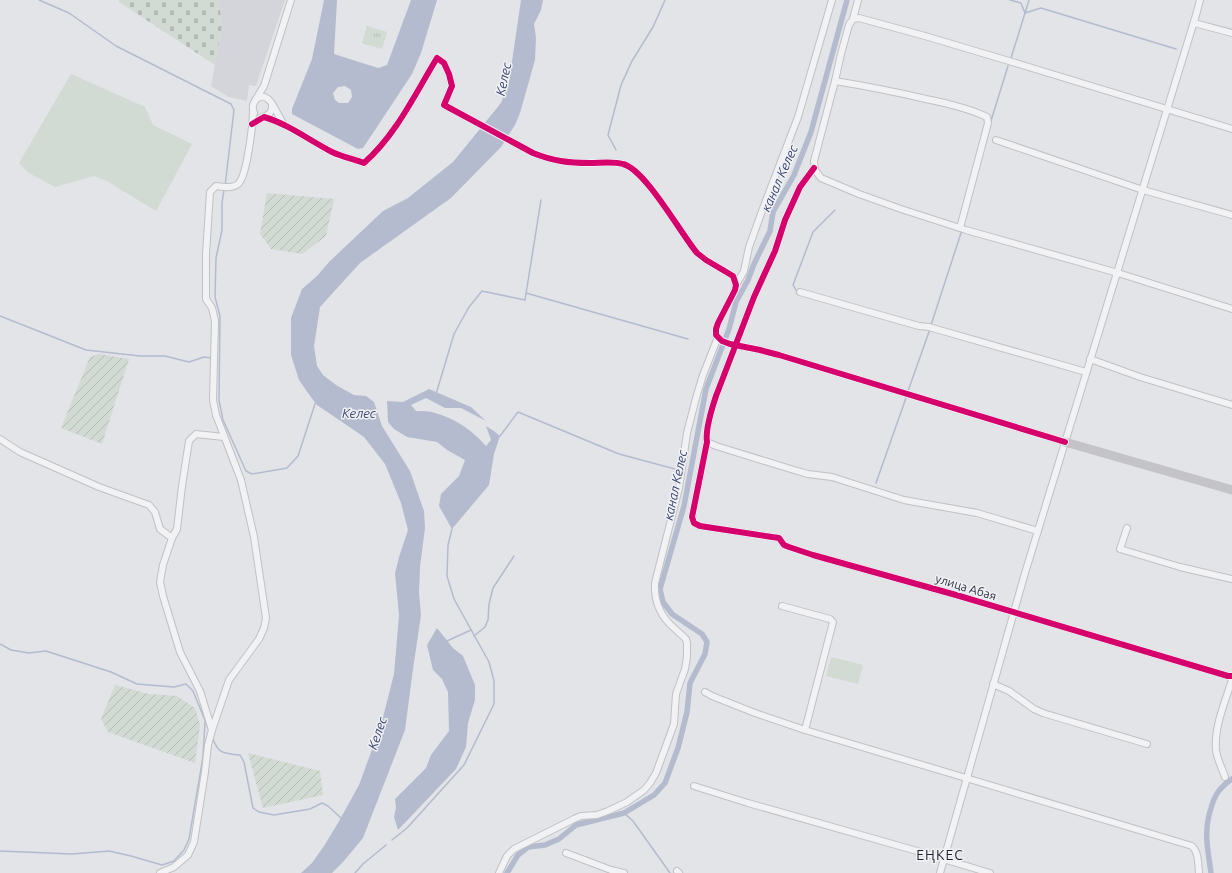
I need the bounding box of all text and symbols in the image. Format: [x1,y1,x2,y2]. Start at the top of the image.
water label: Келес [493,60,514,97]
water label: канал Келес [758,142,800,214]
water label: Келес [342,406,377,420]
water label: канал Келес [661,448,689,521]
street label: улица Абая [934,572,998,602]
water label: Келес [365,714,389,751]
district label: ЕҢКЕС [916,847,964,863]

